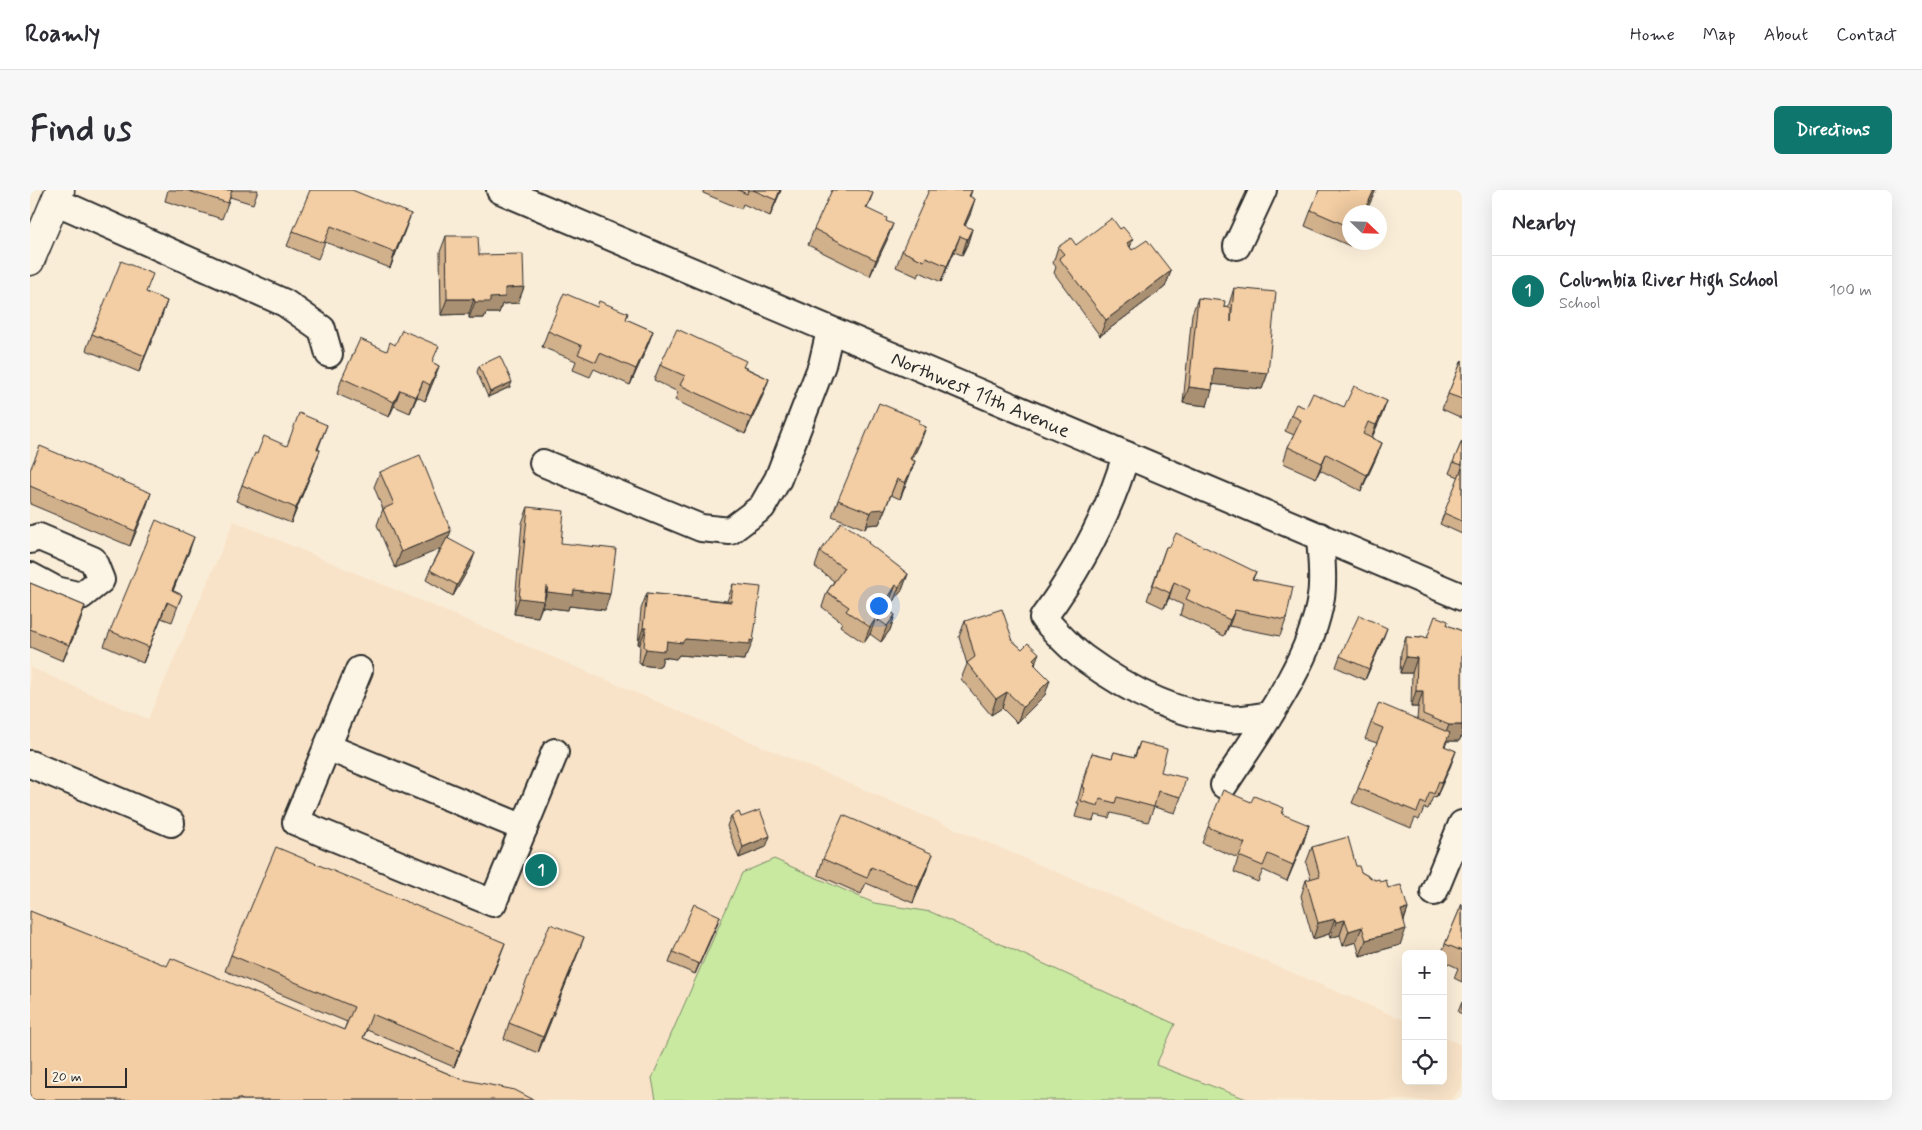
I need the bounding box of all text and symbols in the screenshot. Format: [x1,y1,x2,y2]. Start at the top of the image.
text: Roamly [25,19,100,50]
text: Home [1630,23,1675,47]
text: Map [1703,23,1736,47]
text: About [1764,23,1808,47]
text: Contact [1836,23,1897,47]
button: Directions [1774,106,1892,154]
text: Find us [30,107,132,153]
north arrow [1342,205,1387,250]
text: Nearby [1512,209,1576,237]
text: Columbia River High School [1559,268,1778,293]
text: 1 [1524,280,1532,301]
text: 100 m [1829,280,1872,301]
text: School [1559,293,1600,314]
street label: Northwest 11th Avenue [887,345,1074,445]
your location [866,593,892,619]
pin: 1 [525,851,557,889]
map controls [1402,950,1447,1085]
button: + [1402,950,1447,995]
button: − [1402,995,1447,1040]
button: locate [1402,1040,1447,1085]
scale bar [45,1065,128,1088]
text: 20 m [52,1068,82,1086]

